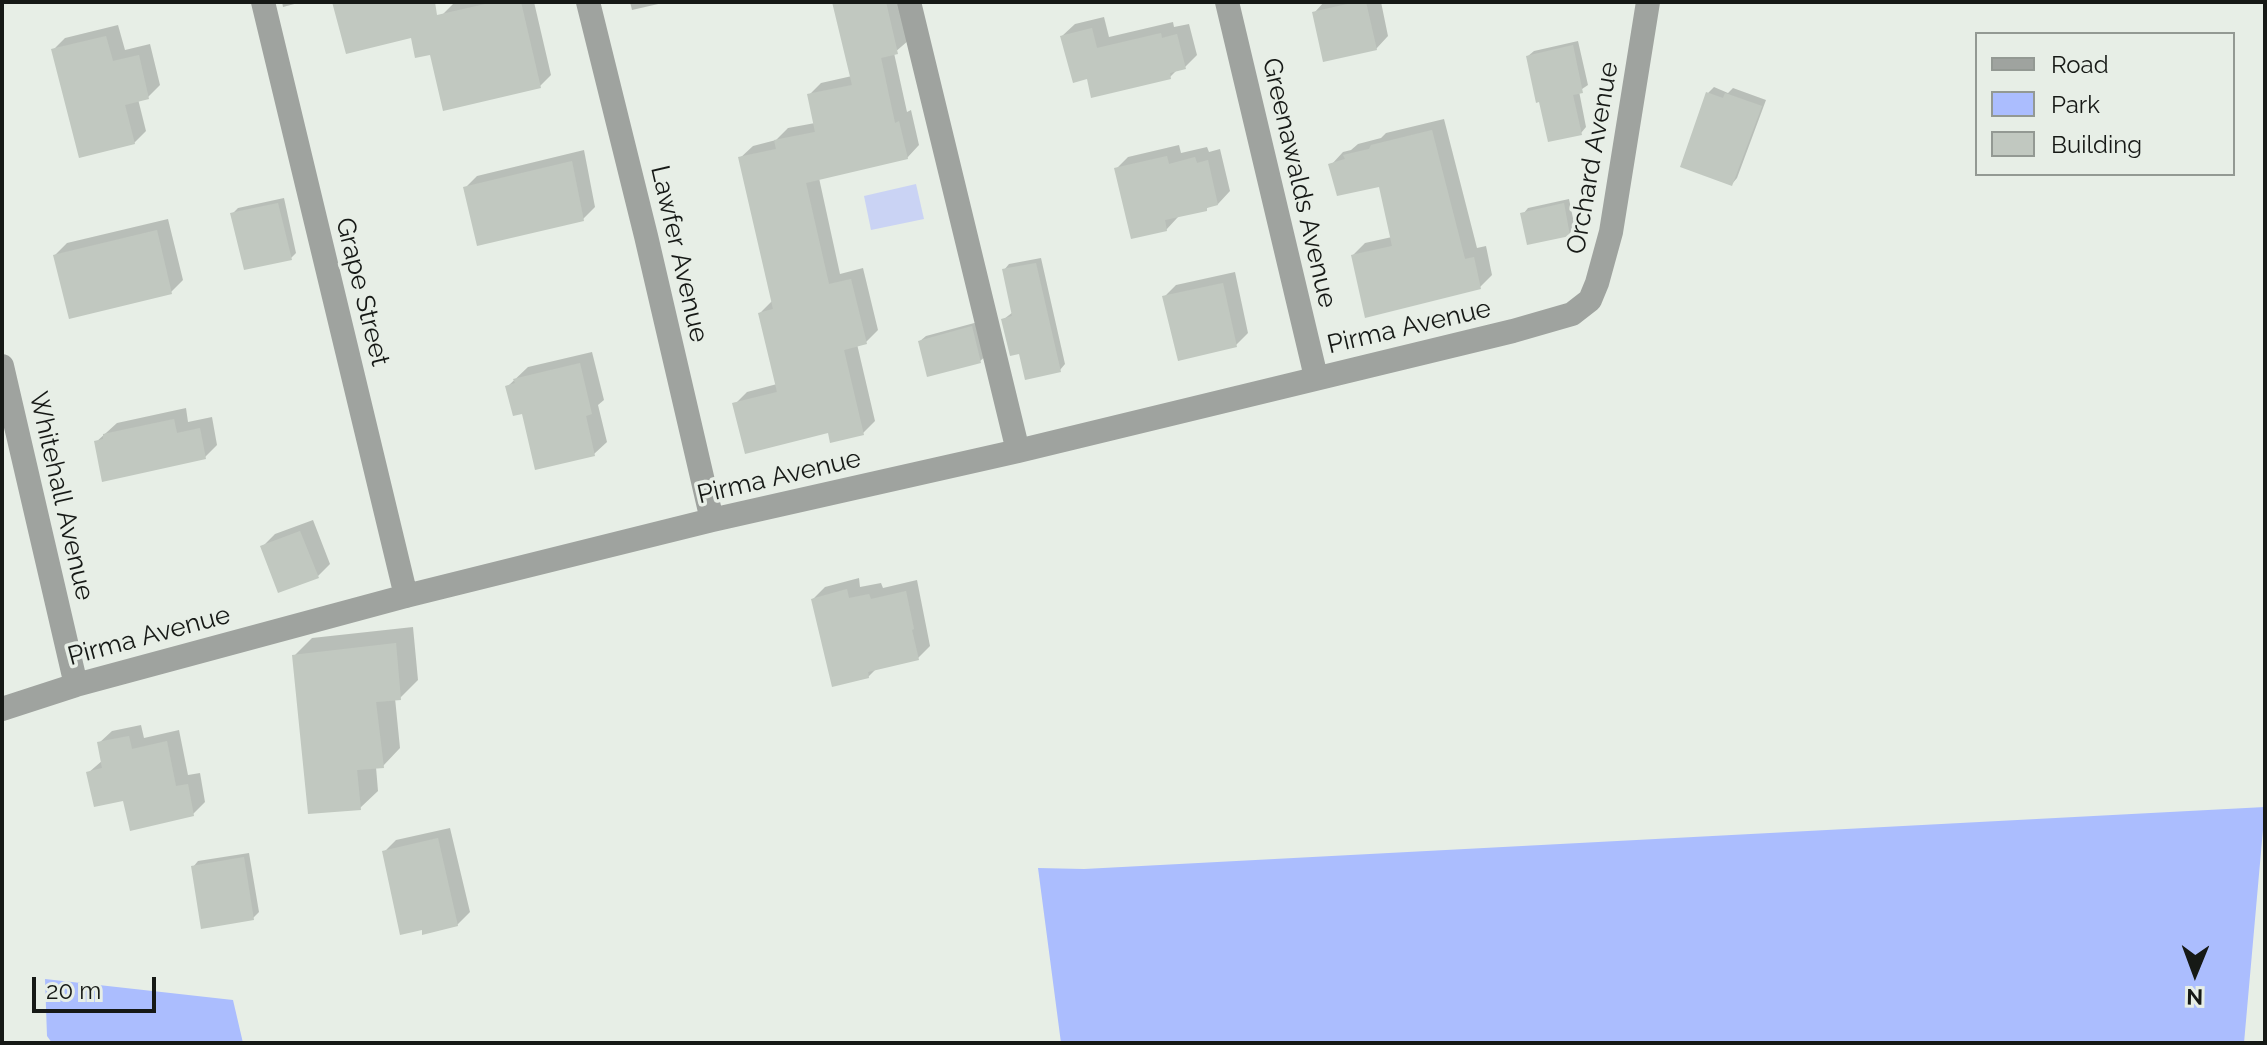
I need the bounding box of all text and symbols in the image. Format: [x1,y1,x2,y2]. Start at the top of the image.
legend [1975,32,2235,176]
text: Road [2051,50,2109,79]
street label: Greenawalds Avenue [1255,55,1343,311]
street label: Orchard Avenue [1561,59,1625,257]
text: Park [2051,90,2100,119]
text: Building [2051,130,2142,159]
street label: Lawfer Avenue [644,163,714,345]
street label: Grape Street [328,215,396,369]
street label: Pirma Avenue [1324,293,1494,361]
street label: Whitehall Avenue [22,389,100,603]
street label: Pirma Avenue [694,443,864,511]
street label: Pirma Avenue [64,599,234,673]
north arrow [2155,933,2235,1013]
scale bar [36,961,160,1011]
text: 20 m [46,976,101,1005]
text: N [2186,984,2203,1010]

